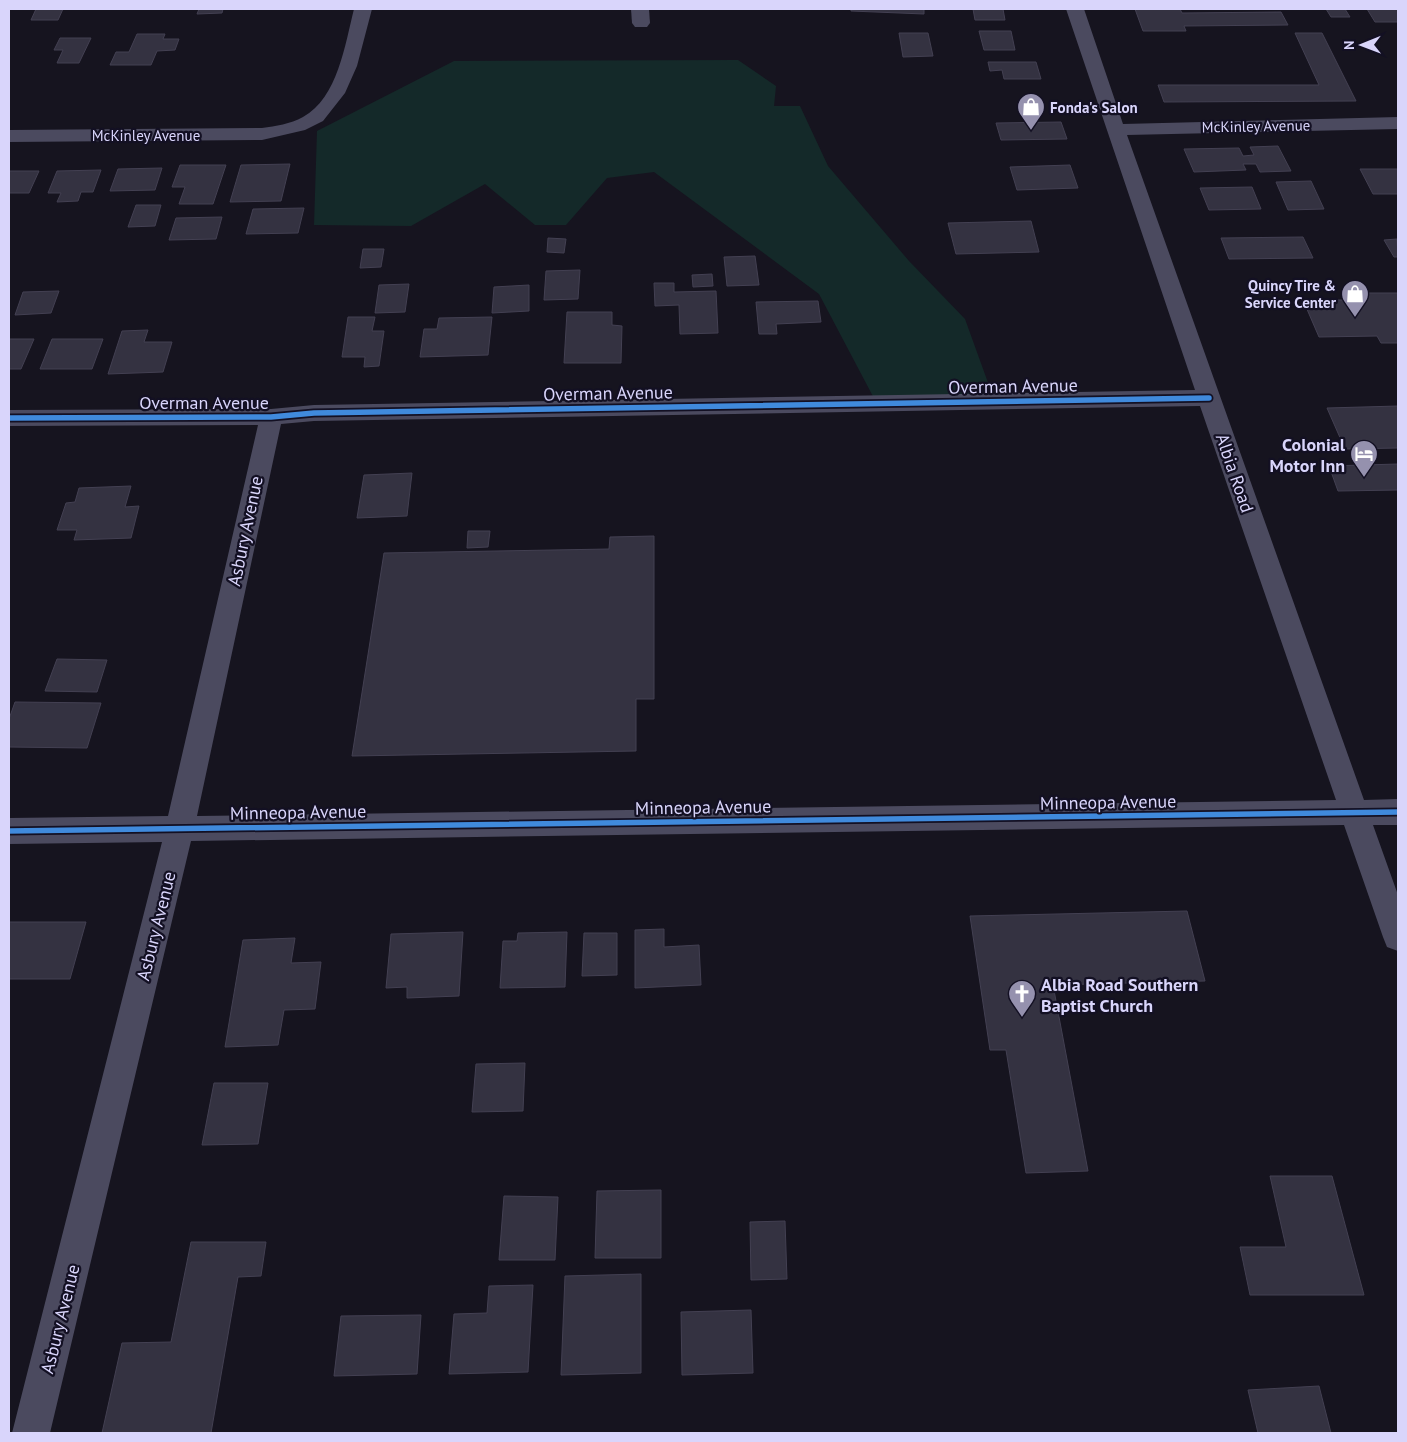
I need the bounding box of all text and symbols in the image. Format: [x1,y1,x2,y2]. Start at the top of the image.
north arrow [1337,20,1387,70]
text: N [1340,40,1358,50]
shop icon: Fonda's Salon [1016,92,1046,131]
place label: Fonda's Salon [1050,98,1138,117]
street label: McKinley Avenue [1202,116,1310,136]
street label: McKinley Avenue [92,126,200,145]
place label: Quincy Tire & Service Center [1245,276,1337,312]
shop icon: Quincy Tire & Service Center [1340,279,1370,318]
street label: Overman Avenue [948,373,1078,399]
street label: Overman Avenue [543,380,673,406]
street label: Overman Avenue [139,391,269,414]
street label: Albia Road [1211,430,1259,516]
place label: Colonial Motor Inn [1269,433,1346,477]
hotel icon: Colonial Motor Inn [1349,439,1379,478]
street label: Asbury Avenue [222,474,268,588]
street label: Minneopa Avenue [1040,789,1176,815]
street label: Minneopa Avenue [635,794,771,820]
street label: Minneopa Avenue [230,799,366,825]
street label: Asbury Avenue [131,869,181,983]
place label: Albia Road Southern Baptist Church [1041,973,1198,1017]
church icon: Albia Road Southern Baptist Church [1007,979,1037,1018]
street label: Asbury Avenue [35,1262,85,1376]

